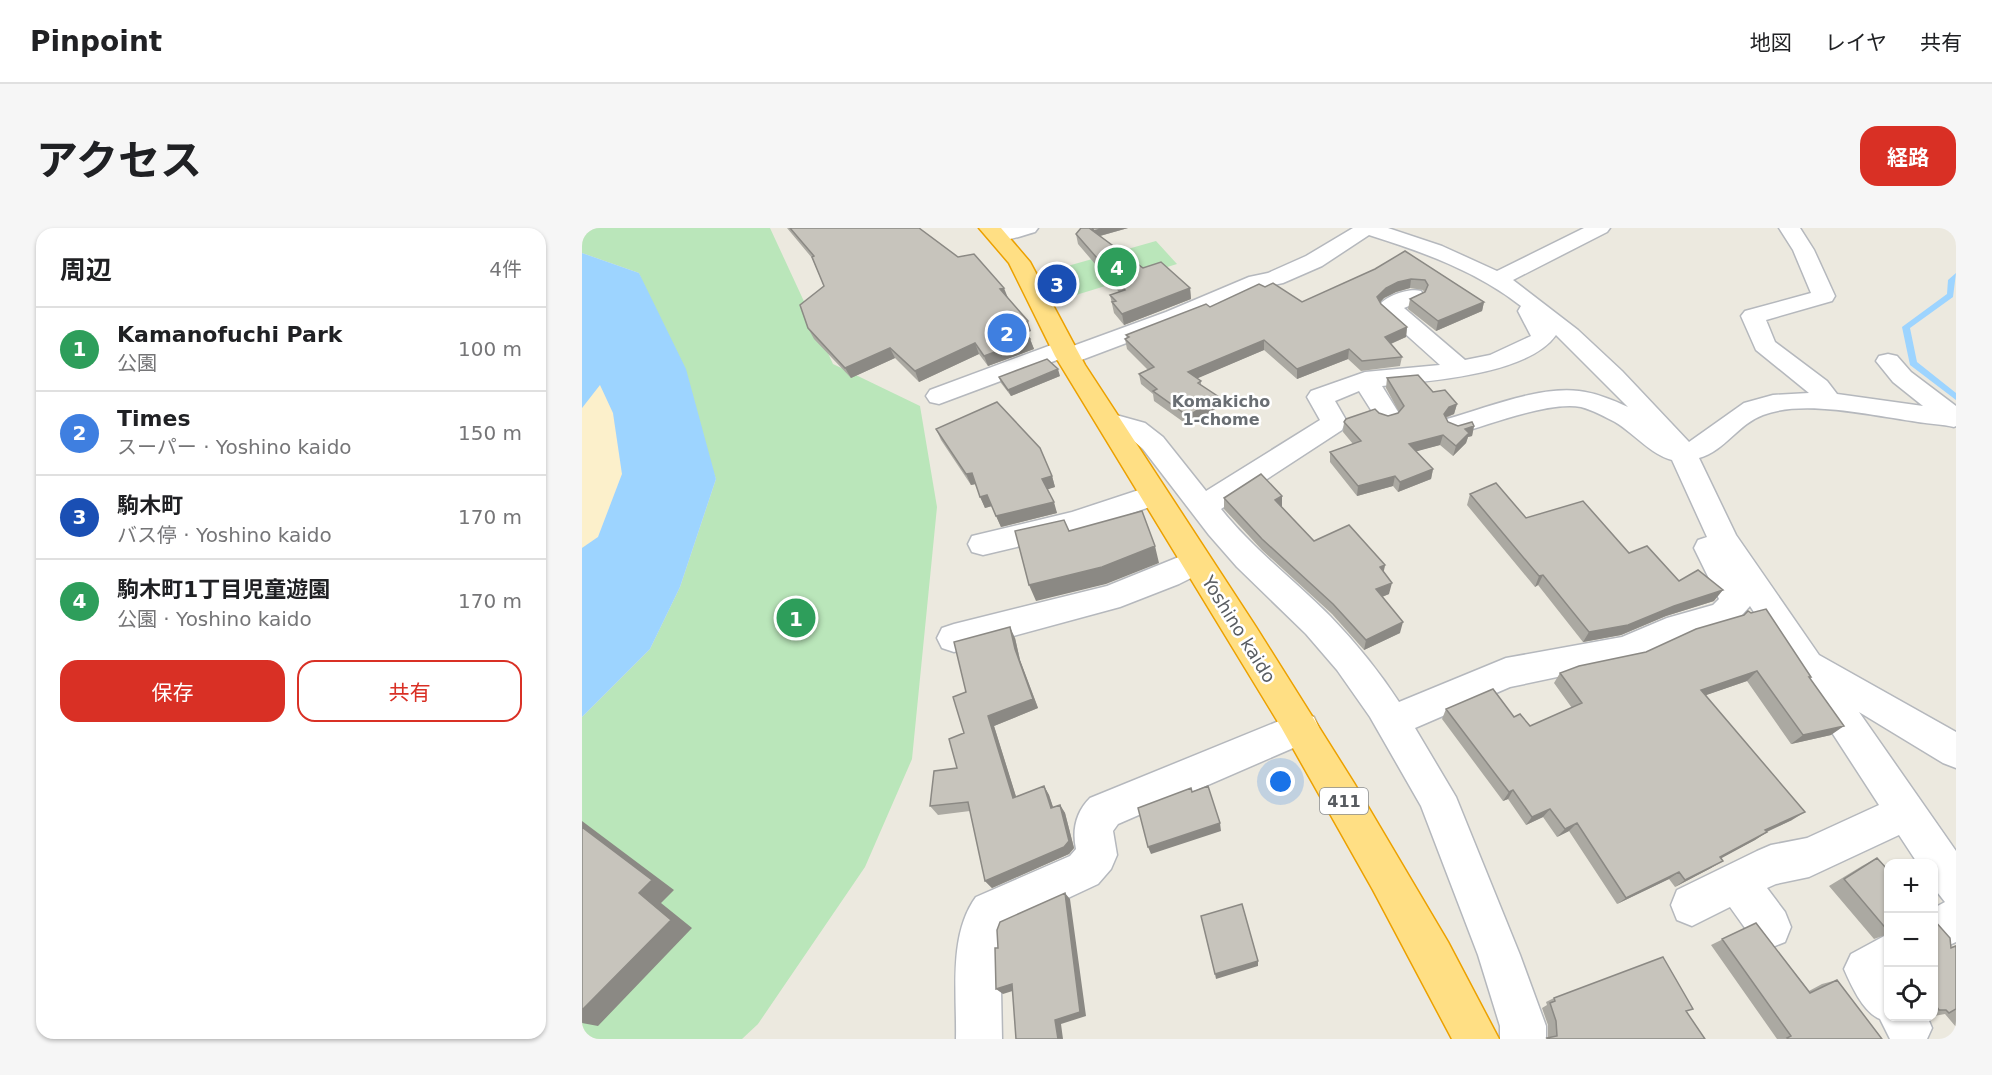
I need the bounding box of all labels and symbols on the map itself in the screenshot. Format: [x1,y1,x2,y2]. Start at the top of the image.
pin: 4 [1098,244,1136,290]
pin: 3 [1038,262,1076,306]
pin: 2 [988,310,1026,356]
district label: Komakicho 1-chome [1172,392,1270,429]
street label: Yoshino kaido [1197,571,1280,686]
pin: 1 [776,596,816,640]
your location [1266,767,1295,796]
road number: 411 [1320,788,1368,814]

